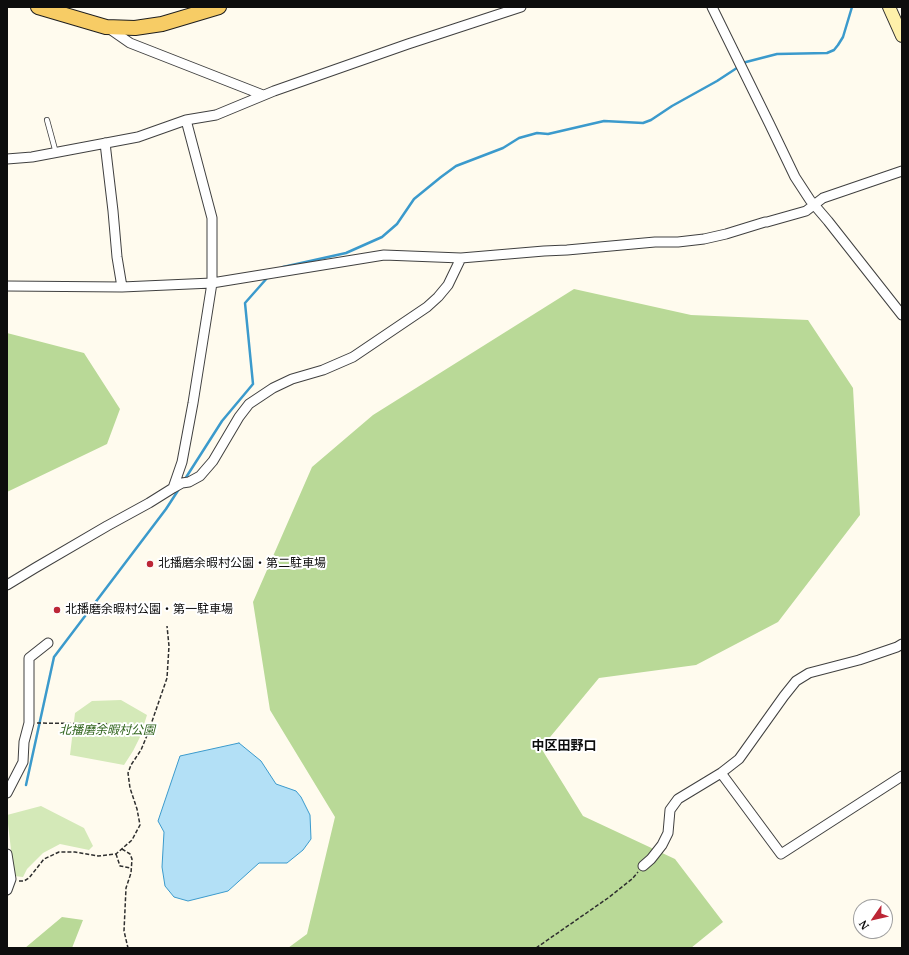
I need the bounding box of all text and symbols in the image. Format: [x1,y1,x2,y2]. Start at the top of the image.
place label: 北播磨余暇村公園・第二駐車場 [158,557,326,571]
marker: 北播磨余暇村公園・第二駐車場 [145,559,155,569]
place label: 北播磨余暇村公園・第一駐車場 [65,603,233,617]
marker: 北播磨余暇村公園・第一駐車場 [52,605,62,615]
park label: 北播磨余暇村公園 [59,724,155,738]
district label: 中区田野口 [532,738,596,754]
north arrow [853,899,893,939]
text: N [856,918,872,933]

